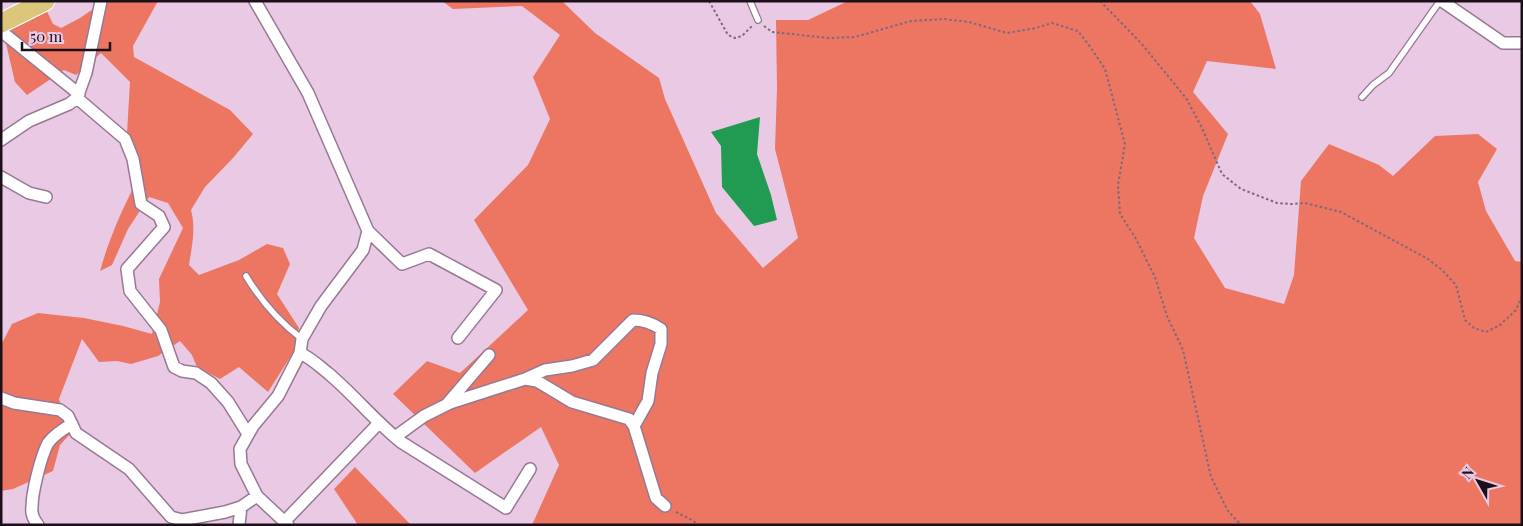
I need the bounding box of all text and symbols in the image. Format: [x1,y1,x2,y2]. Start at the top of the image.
scale bar [22,20,110,52]
text: 50 m [30,26,63,46]
north arrow [1453,456,1503,506]
text: N [1457,463,1478,482]

